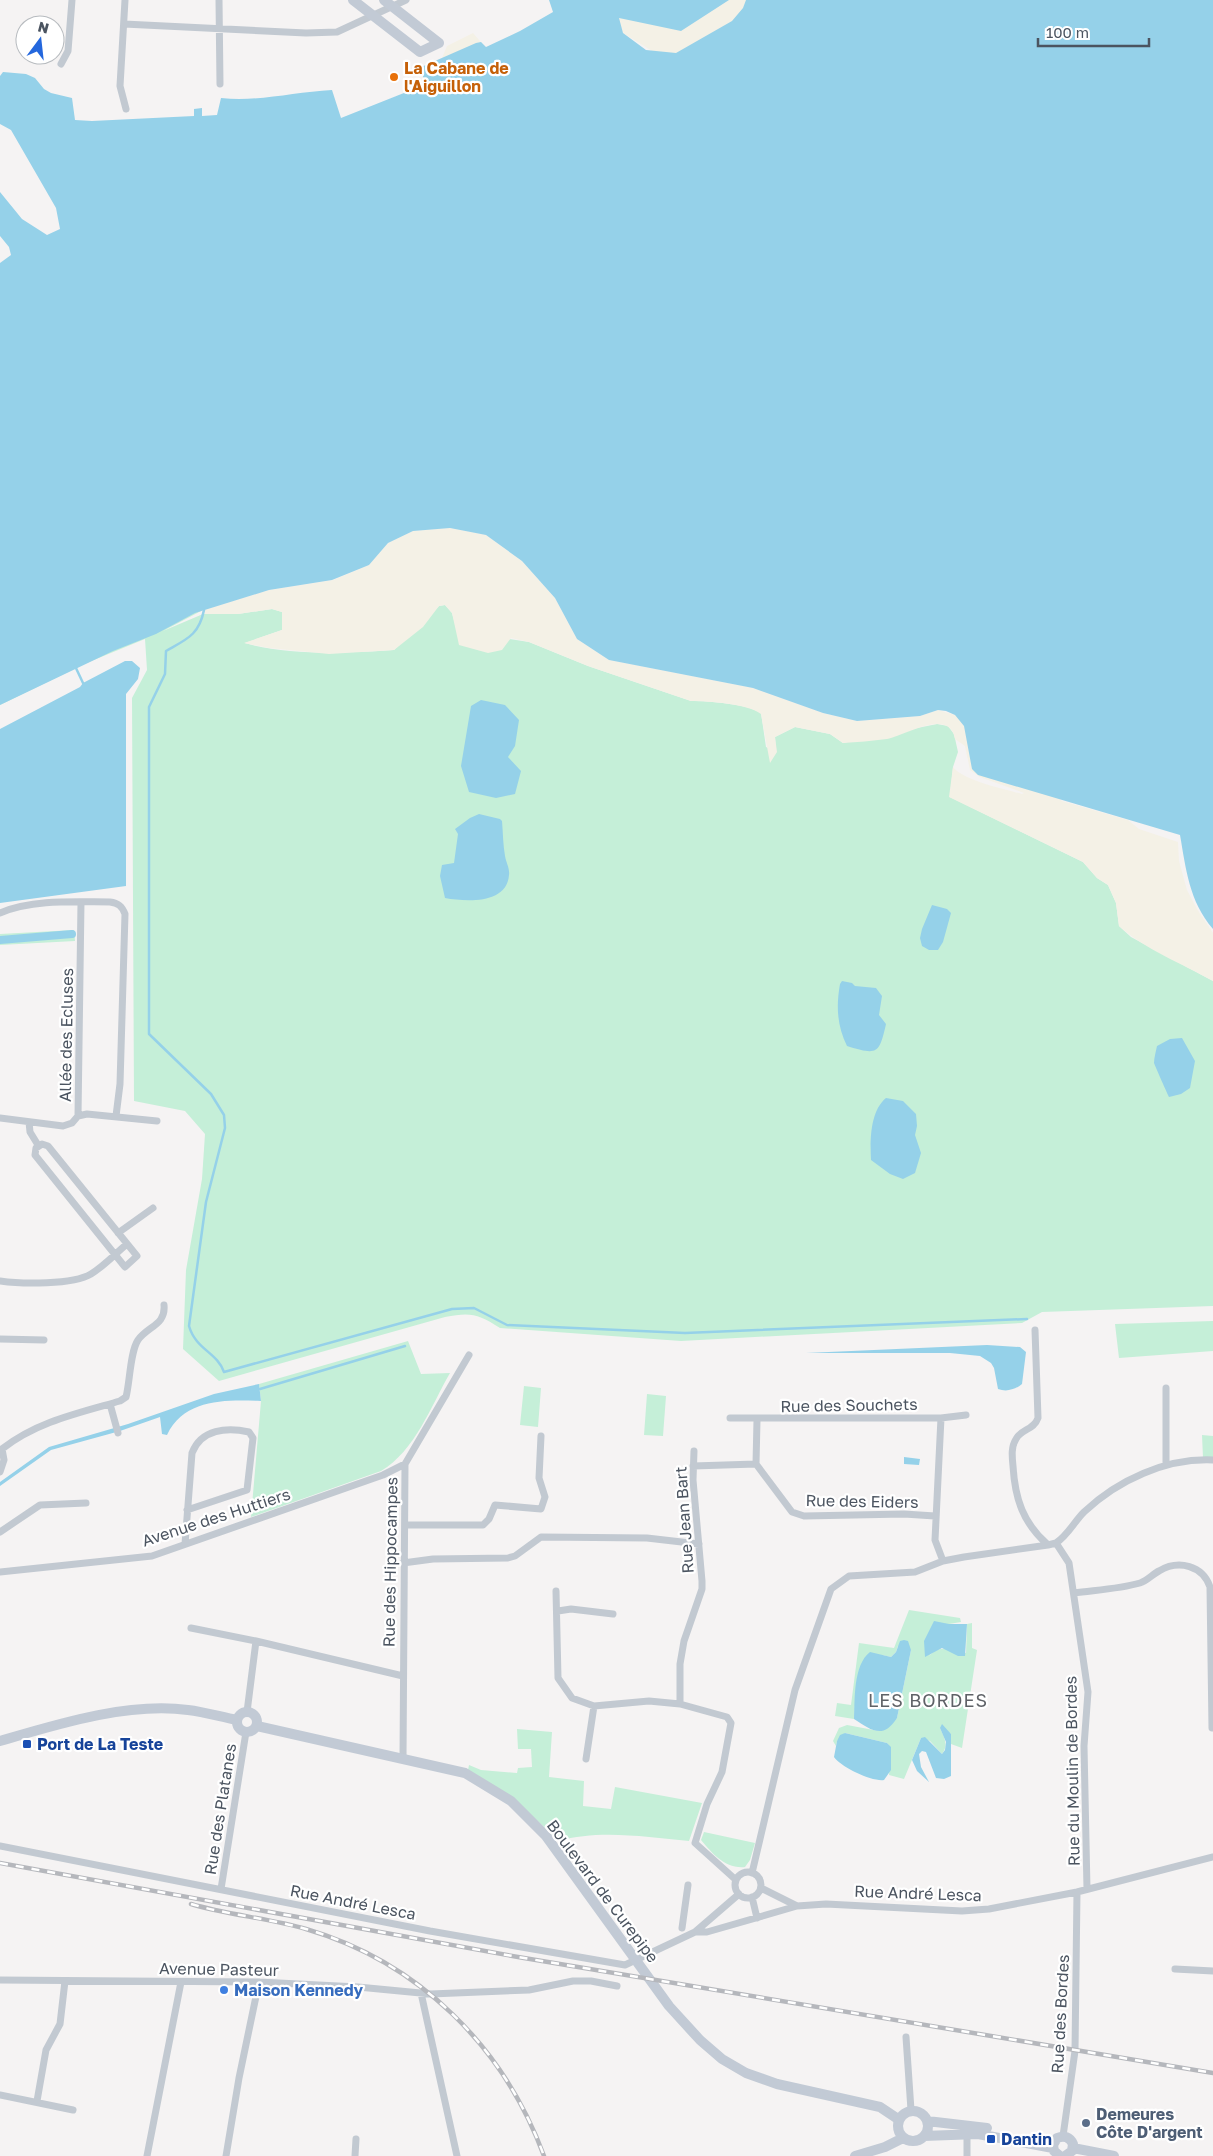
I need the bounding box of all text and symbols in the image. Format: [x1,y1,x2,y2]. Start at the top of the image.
north arrow [15,15,65,65]
scale bar [1038,15,1149,47]
text: N [36,17,51,37]
text: 100 m [1046,23,1089,41]
place label: La Cabane de l'Aiguillon [404,58,509,96]
marker: La Cabane de l'Aiguillon [388,71,400,83]
street label: Allée des Ecluses [55,968,77,1102]
street label: Rue des Souchets [780,1394,918,1416]
street label: Rue Jean Bart [670,1466,698,1574]
street label: Rue des Hippocampes [379,1477,401,1647]
street label: Avenue des Huttiers [139,1484,293,1550]
street label: Rue des Eiders [805,1490,919,1512]
street label: Rue du Moulin de Bordes [1060,1676,1084,1866]
district label: LES BORDES [868,1689,988,1711]
place label: Port de La Teste [37,1734,163,1754]
marker: Port de La Teste [21,1738,33,1750]
street label: Rue des Platanes [200,1742,240,1876]
street label: Boulevard de Curepipe [543,1816,663,1966]
street label: Rue André Lesca [288,1880,418,1924]
street label: Rue André Lesca [854,1881,982,1905]
street label: Rue des Bordes [1047,1954,1073,2074]
street label: Avenue Pasteur [159,1958,279,1980]
place label: Maison Kennedy [234,1980,364,2000]
marker: Maison Kennedy [218,1984,230,1996]
place label: Demeures Côte D'argent [1096,2104,1203,2142]
marker: Demeures Côte D'argent [1080,2117,1092,2129]
place label: Dantin [1001,2129,1052,2149]
marker: Dantin [985,2133,997,2145]

